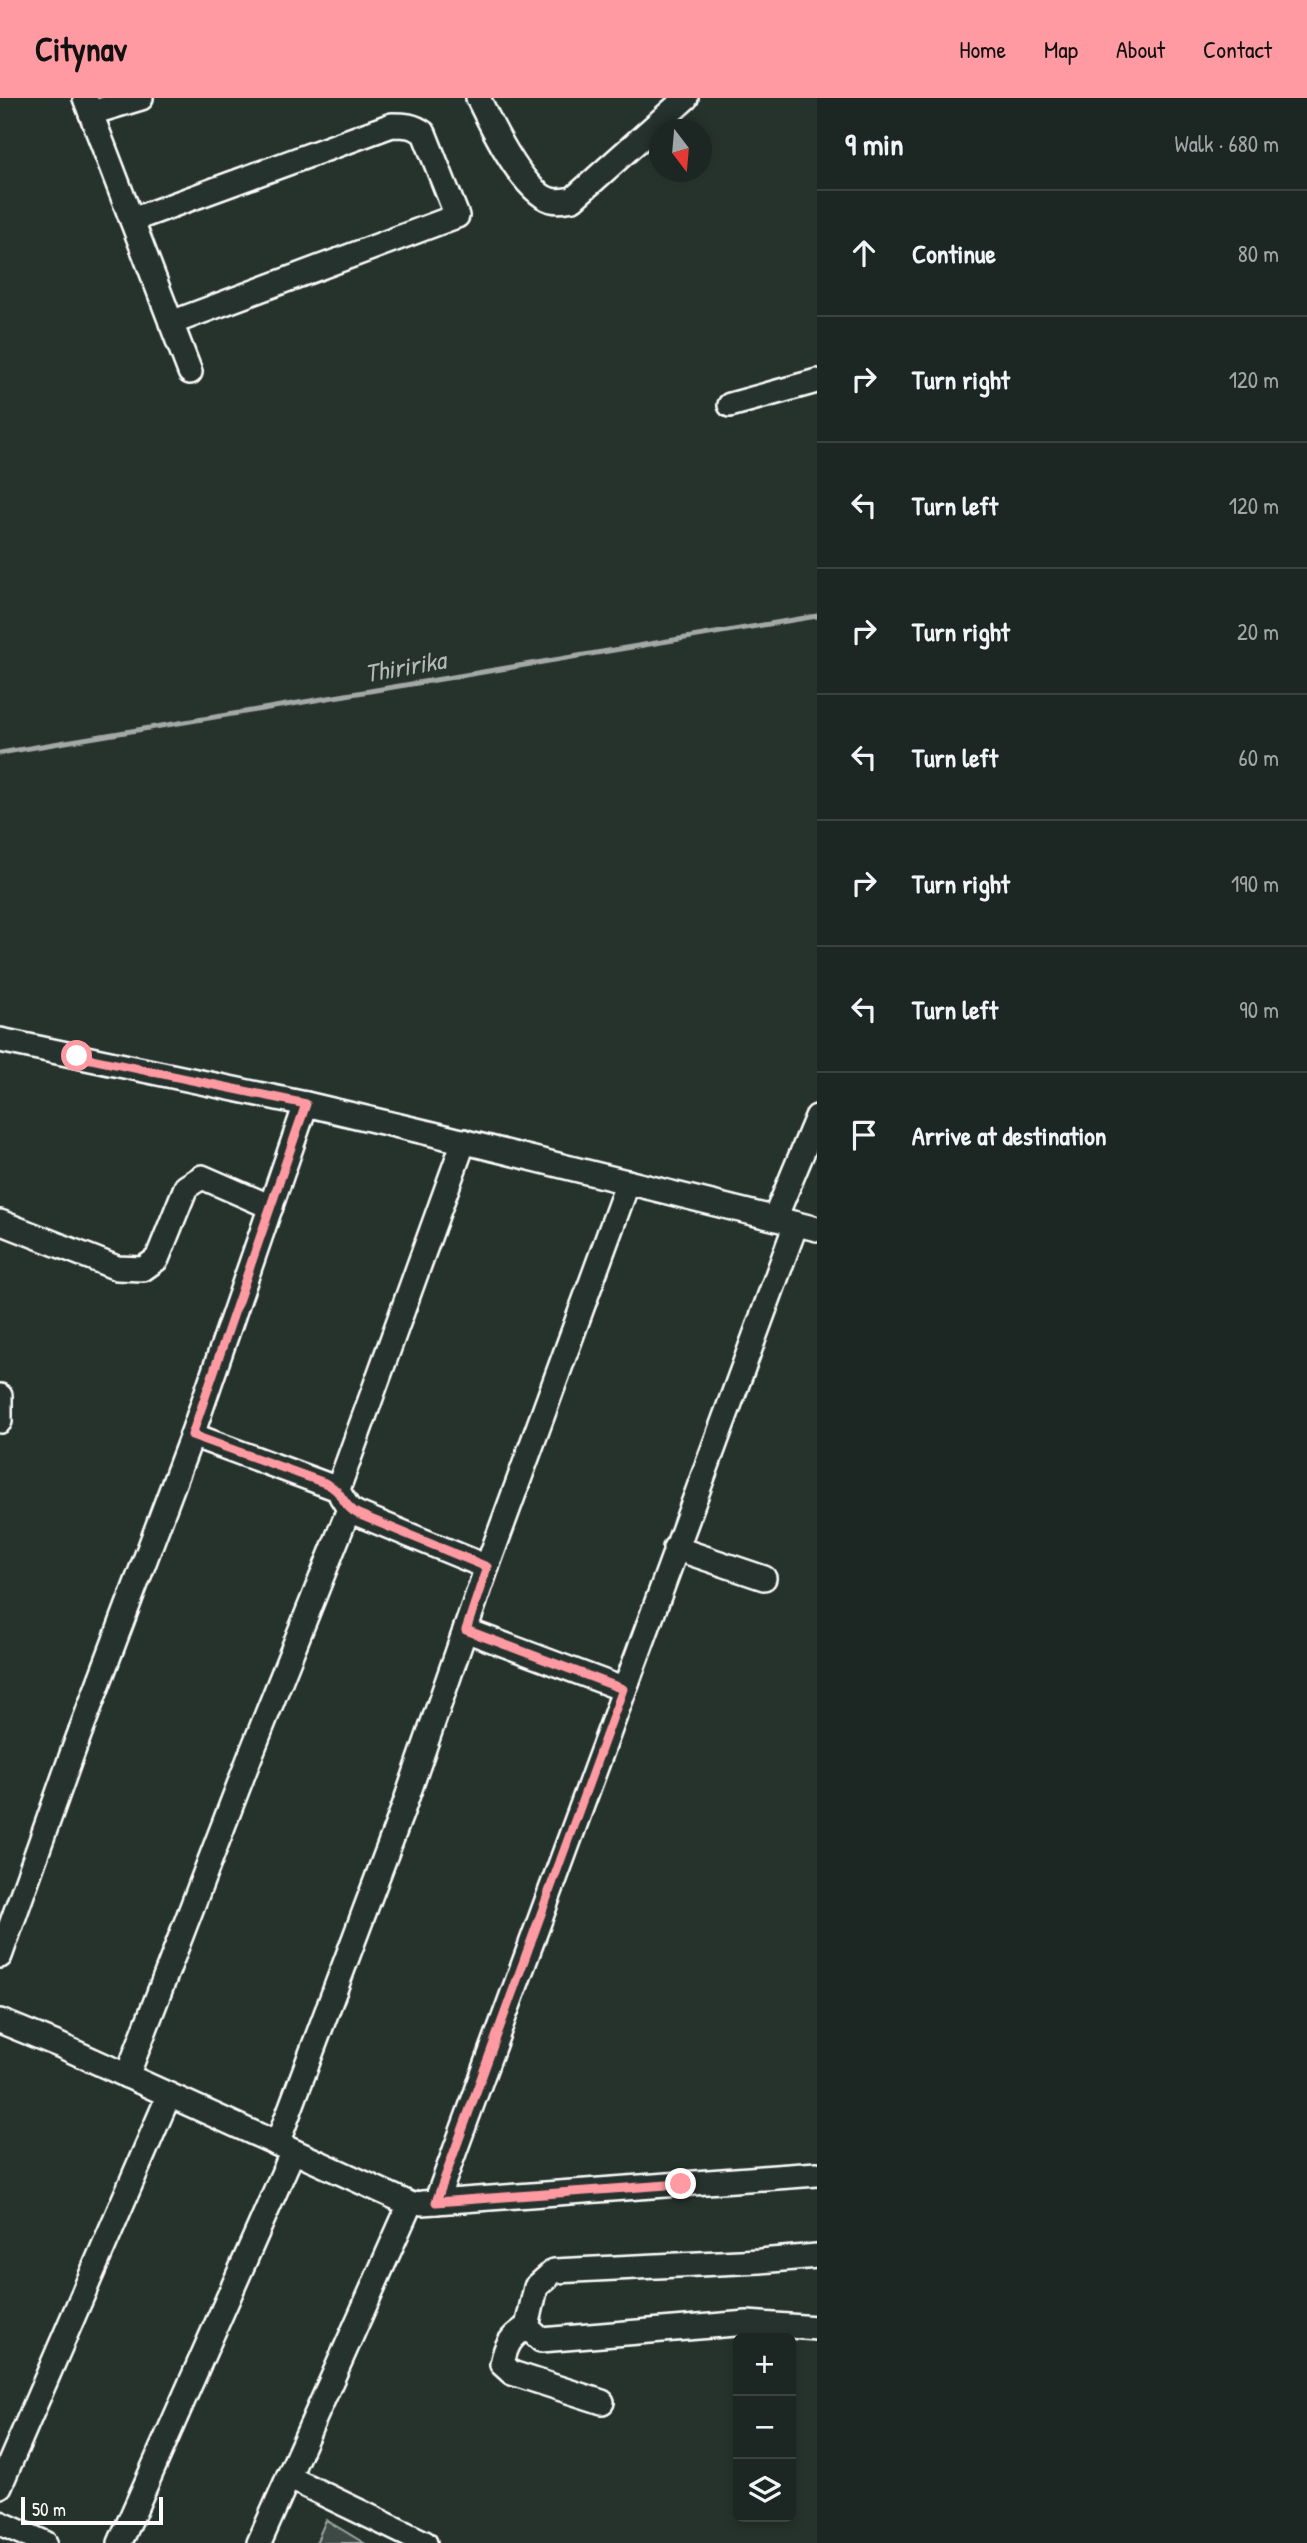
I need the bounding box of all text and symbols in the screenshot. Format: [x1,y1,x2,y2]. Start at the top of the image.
text: Citynav [35,27,127,71]
text: Home [959,33,1006,65]
text: Map [1044,33,1078,65]
text: About [1116,33,1165,65]
text: Contact [1203,33,1272,65]
north arrow [649,119,712,182]
text: 9 min [845,124,904,164]
text: Walk · 680 m [1175,128,1279,159]
icon: ahead [845,234,883,272]
text: Continue [912,236,996,271]
text: 80 m [1238,238,1279,269]
icon: right [845,360,883,398]
text: Turn right [912,362,1010,397]
text: 120 m [1229,364,1279,395]
icon: left [845,486,883,524]
text: Turn left [912,488,998,523]
text: 120 m [1229,490,1279,521]
icon: right [845,612,883,650]
text: Turn right [912,614,1010,649]
text: 20 m [1237,616,1279,647]
water label: Thiririka [362,641,451,690]
icon: left [845,738,883,776]
text: Turn left [912,740,998,775]
text: 60 m [1239,742,1279,773]
icon: right [845,864,883,902]
text: Turn right [912,866,1010,901]
text: 190 m [1231,868,1279,899]
icon: left [845,990,883,1028]
text: Turn left [912,992,998,1027]
text: 90 m [1239,994,1279,1025]
route start [61,1040,92,1071]
icon: arrive [845,1116,883,1154]
text: Arrive at destination [912,1118,1107,1153]
route end [665,2168,696,2199]
map controls [733,2333,796,2522]
button: + [733,2333,796,2396]
button: − [733,2396,796,2459]
button: layers [733,2459,796,2522]
scale bar [21,2494,163,2526]
text: 50 m [32,2496,66,2522]

